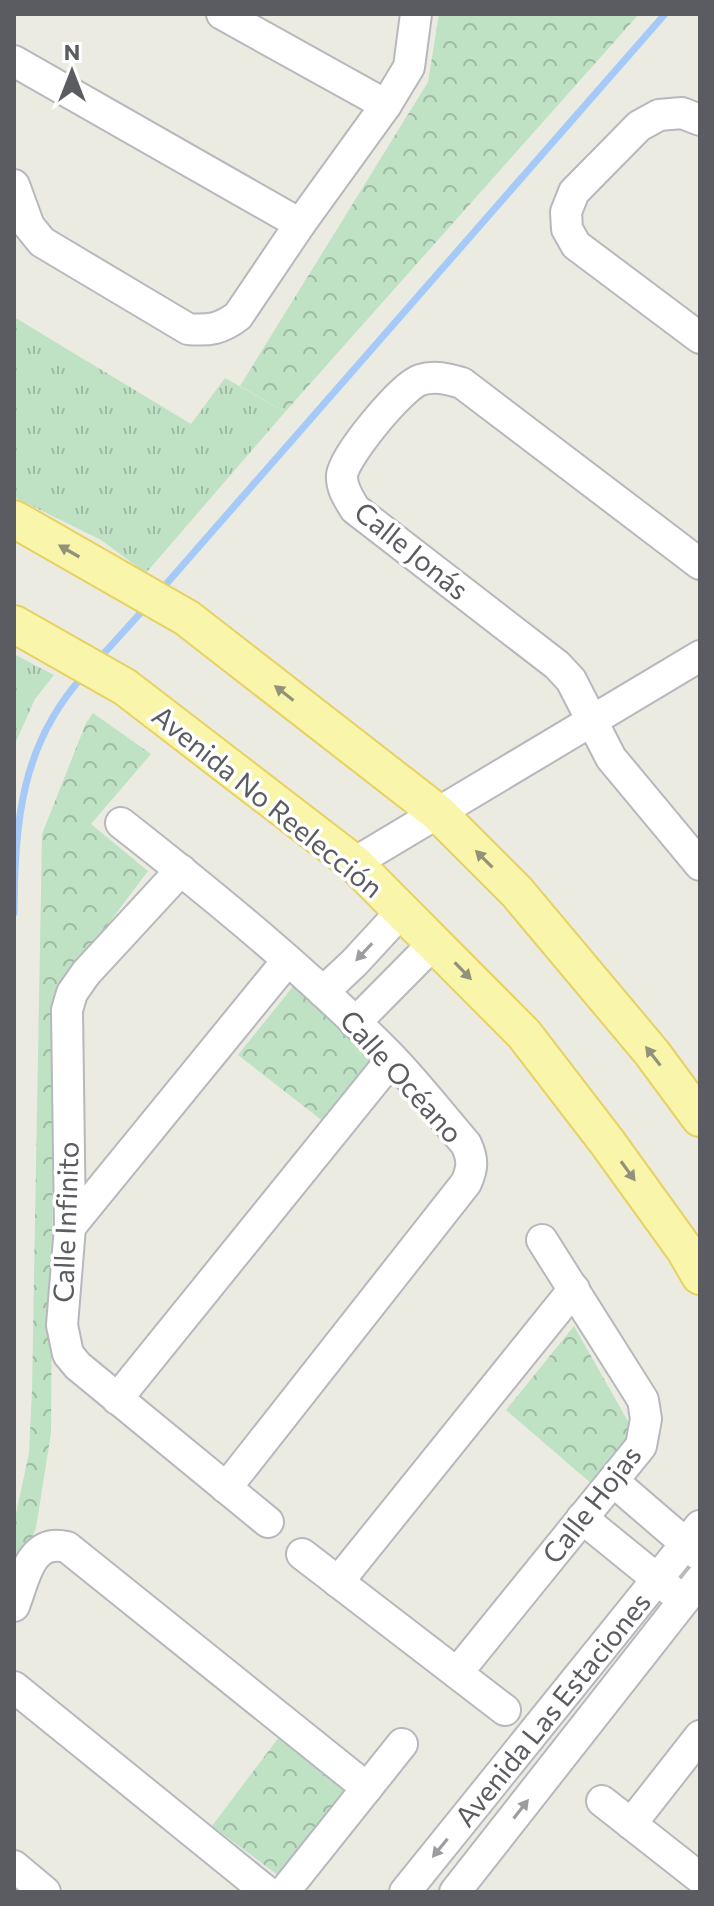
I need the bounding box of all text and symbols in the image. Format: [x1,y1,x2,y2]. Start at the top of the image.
north arrow [32,32,112,112]
text: N [64,38,80,65]
street label: Calle Jonás [348,494,476,606]
one-way arrow [58,544,80,558]
one-way arrow [274,686,294,702]
street label: Avenida No Reelección [146,698,390,904]
one-way arrow [475,850,494,869]
one-way arrow [356,943,374,962]
one-way arrow [453,961,472,980]
street label: Calle Océano [333,1003,471,1149]
one-way arrow [646,1046,662,1066]
street label: Calle Infinito [45,1141,85,1303]
one-way arrow [620,1161,635,1182]
street label: Calle Hojas [534,1438,648,1570]
street label: Avenida Las Estaciones [447,1585,657,1833]
one-way arrow [513,1799,529,1819]
one-way arrow [432,1838,449,1858]

